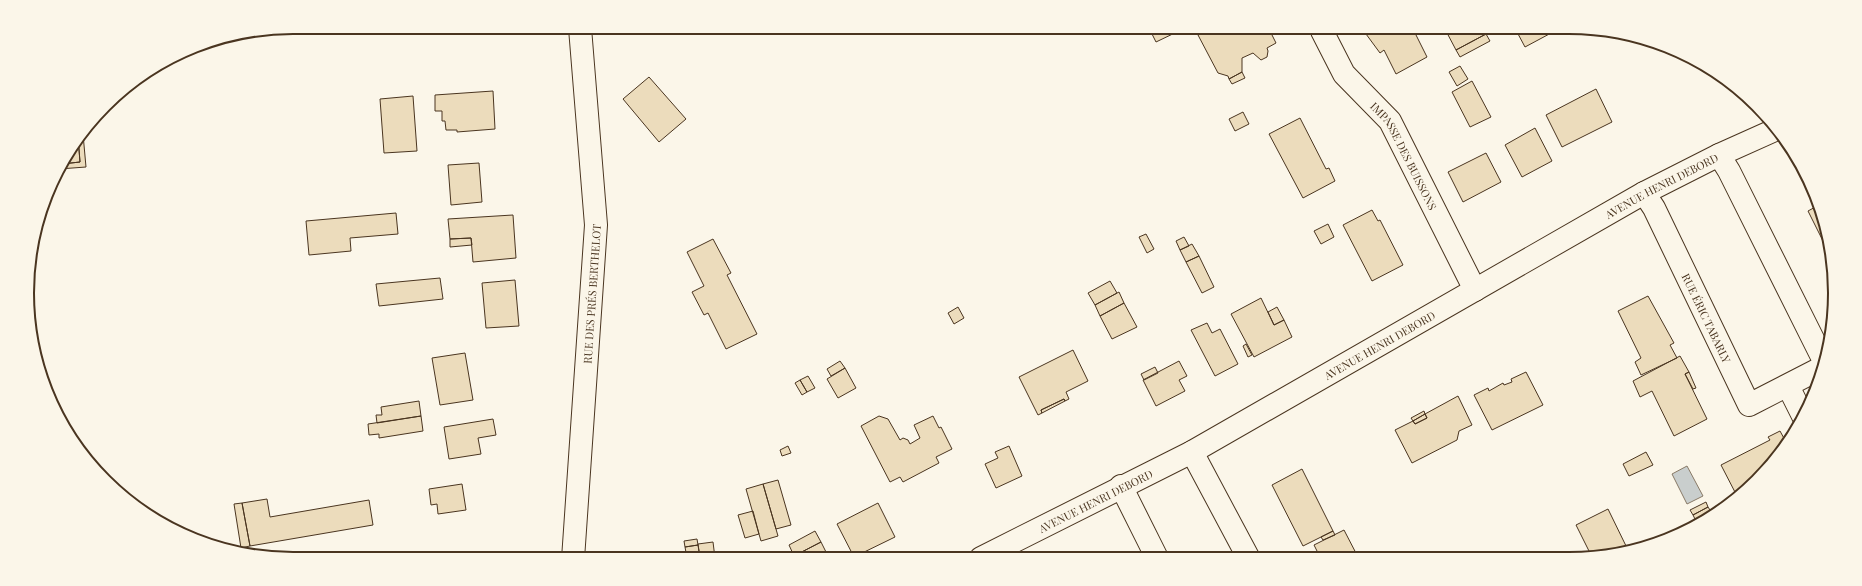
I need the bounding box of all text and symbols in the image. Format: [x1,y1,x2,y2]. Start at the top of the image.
street label: IMPASSE DES BUISSONS [1368,98,1441,212]
street label: AVENUE HENRI DEBORD [1601,149,1720,222]
street label: RUE DES PRÉS BERTHELOT [579,223,604,364]
street label: RUE ÉRIC TABARLY [1679,271,1735,365]
street label: AVENUE HENRI DEBORD [1320,307,1438,383]
street label: AVENUE HENRI DEBORD [1035,466,1155,536]

